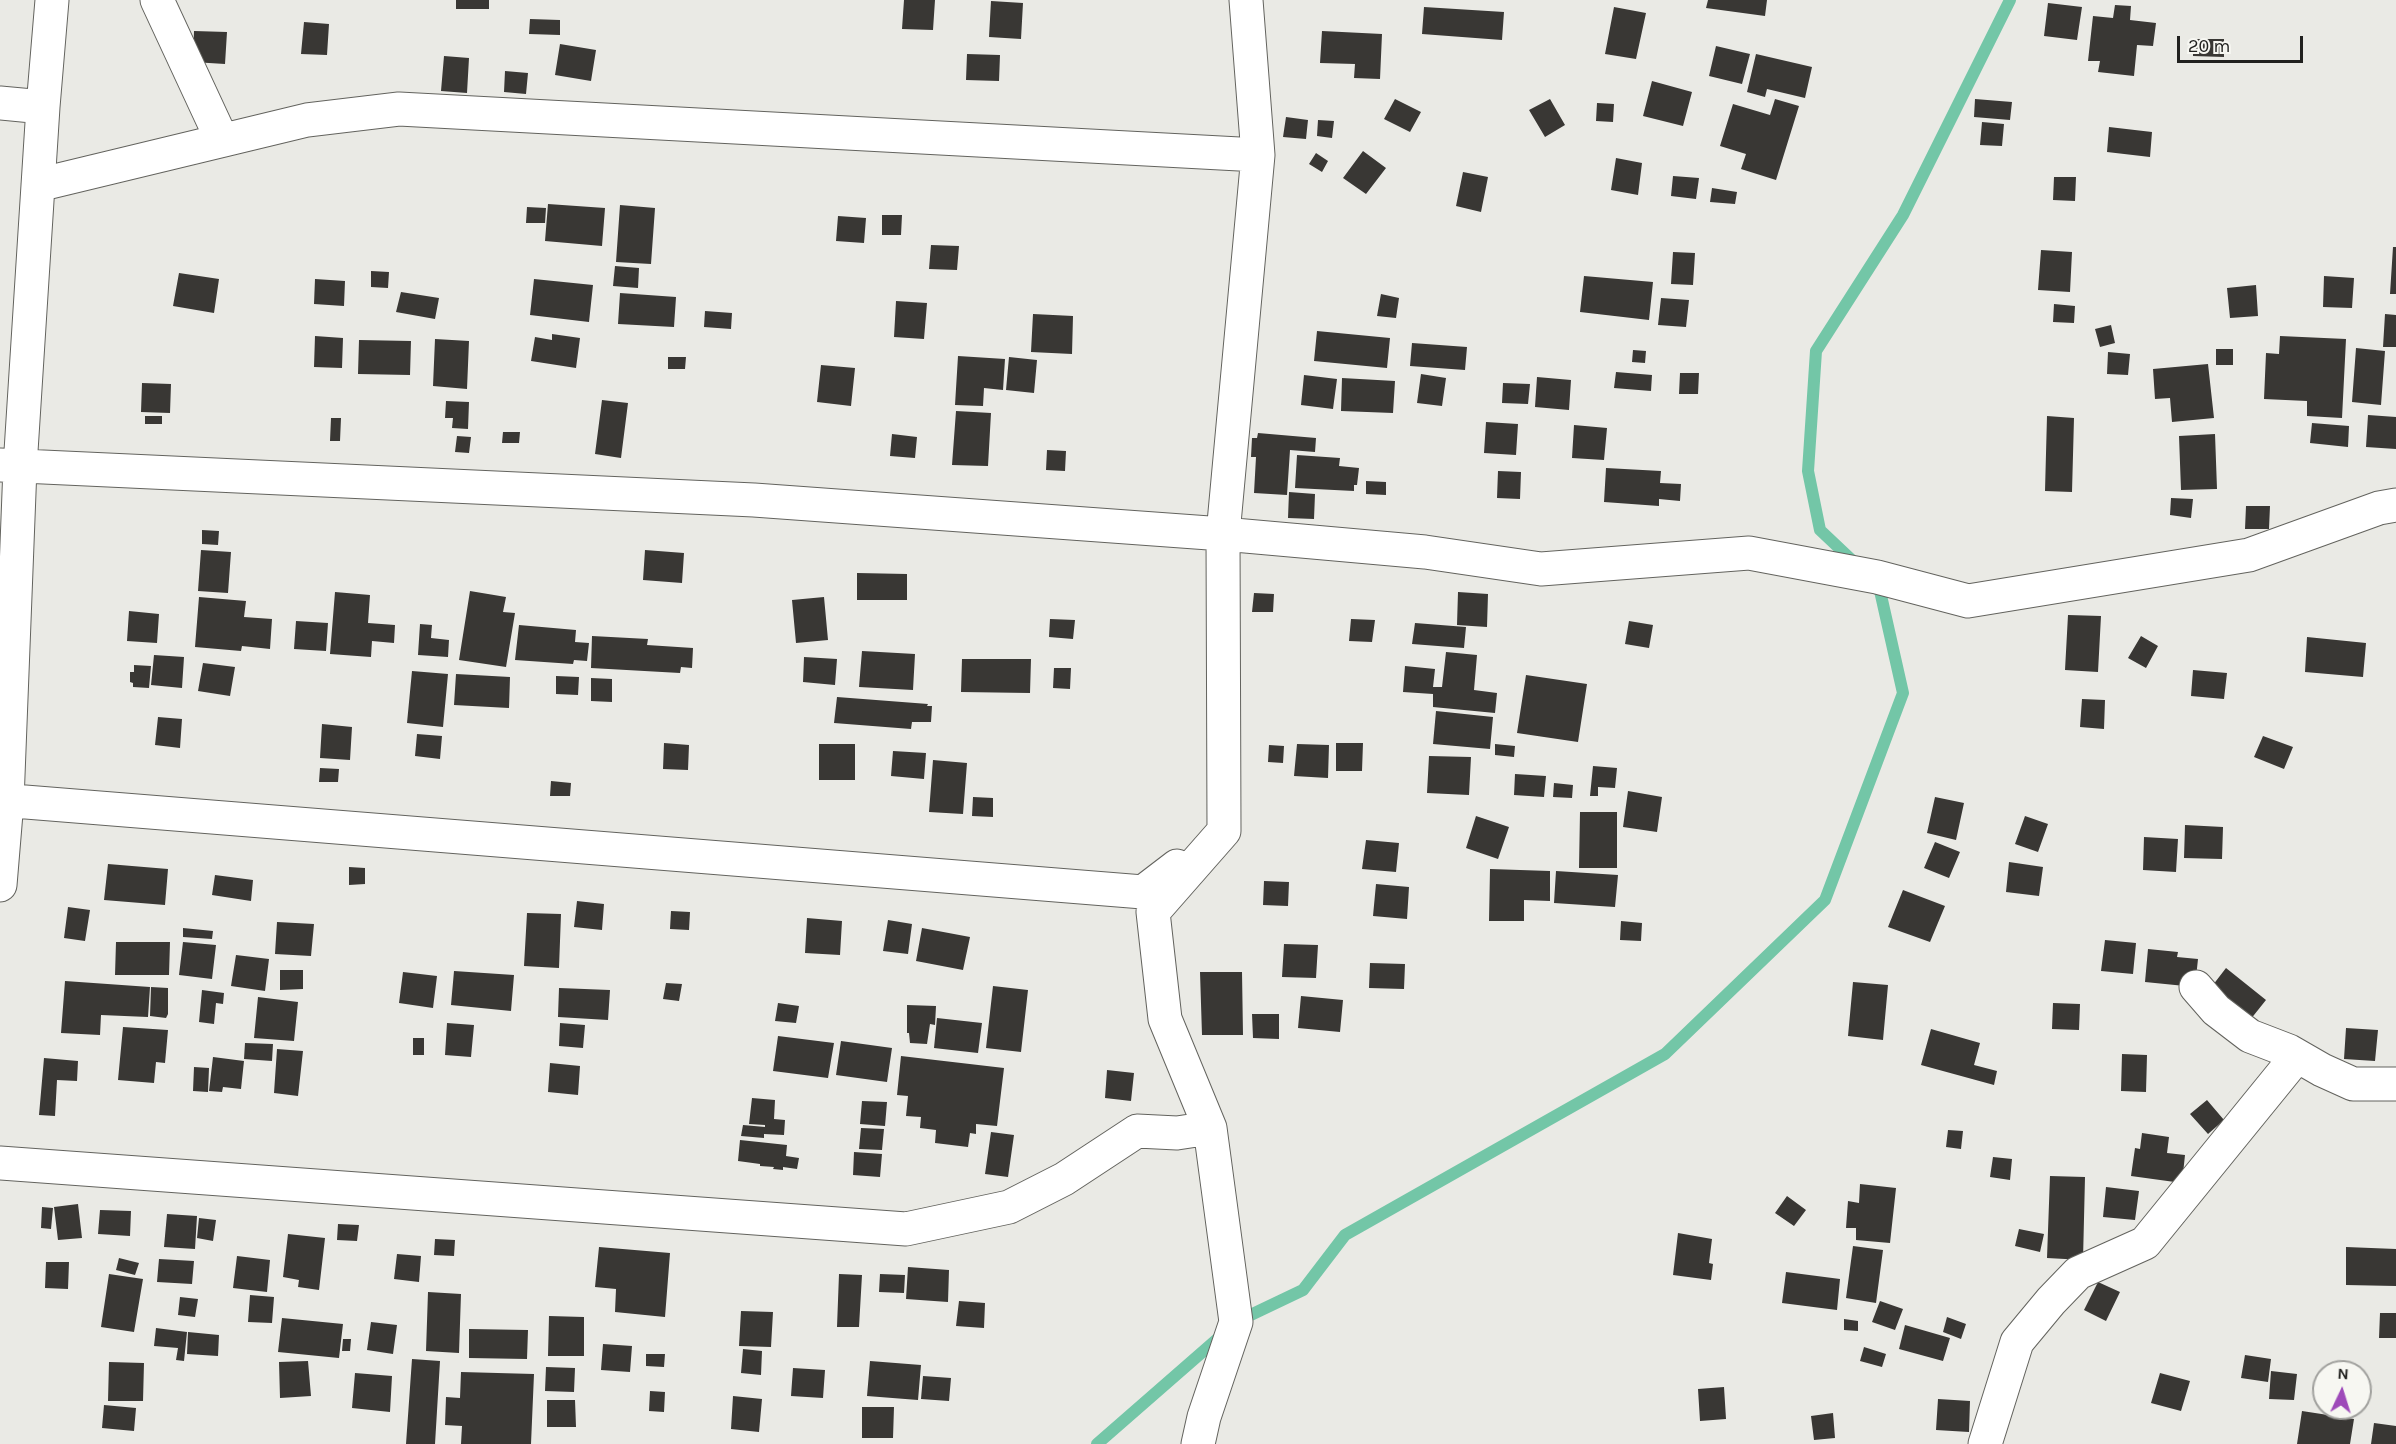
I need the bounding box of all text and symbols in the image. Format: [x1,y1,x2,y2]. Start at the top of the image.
scale bar [2180,24,2306,62]
text: 20 m [2188,35,2230,57]
north arrow [2312,1360,2372,1420]
text: N [2337,1364,2350,1383]

